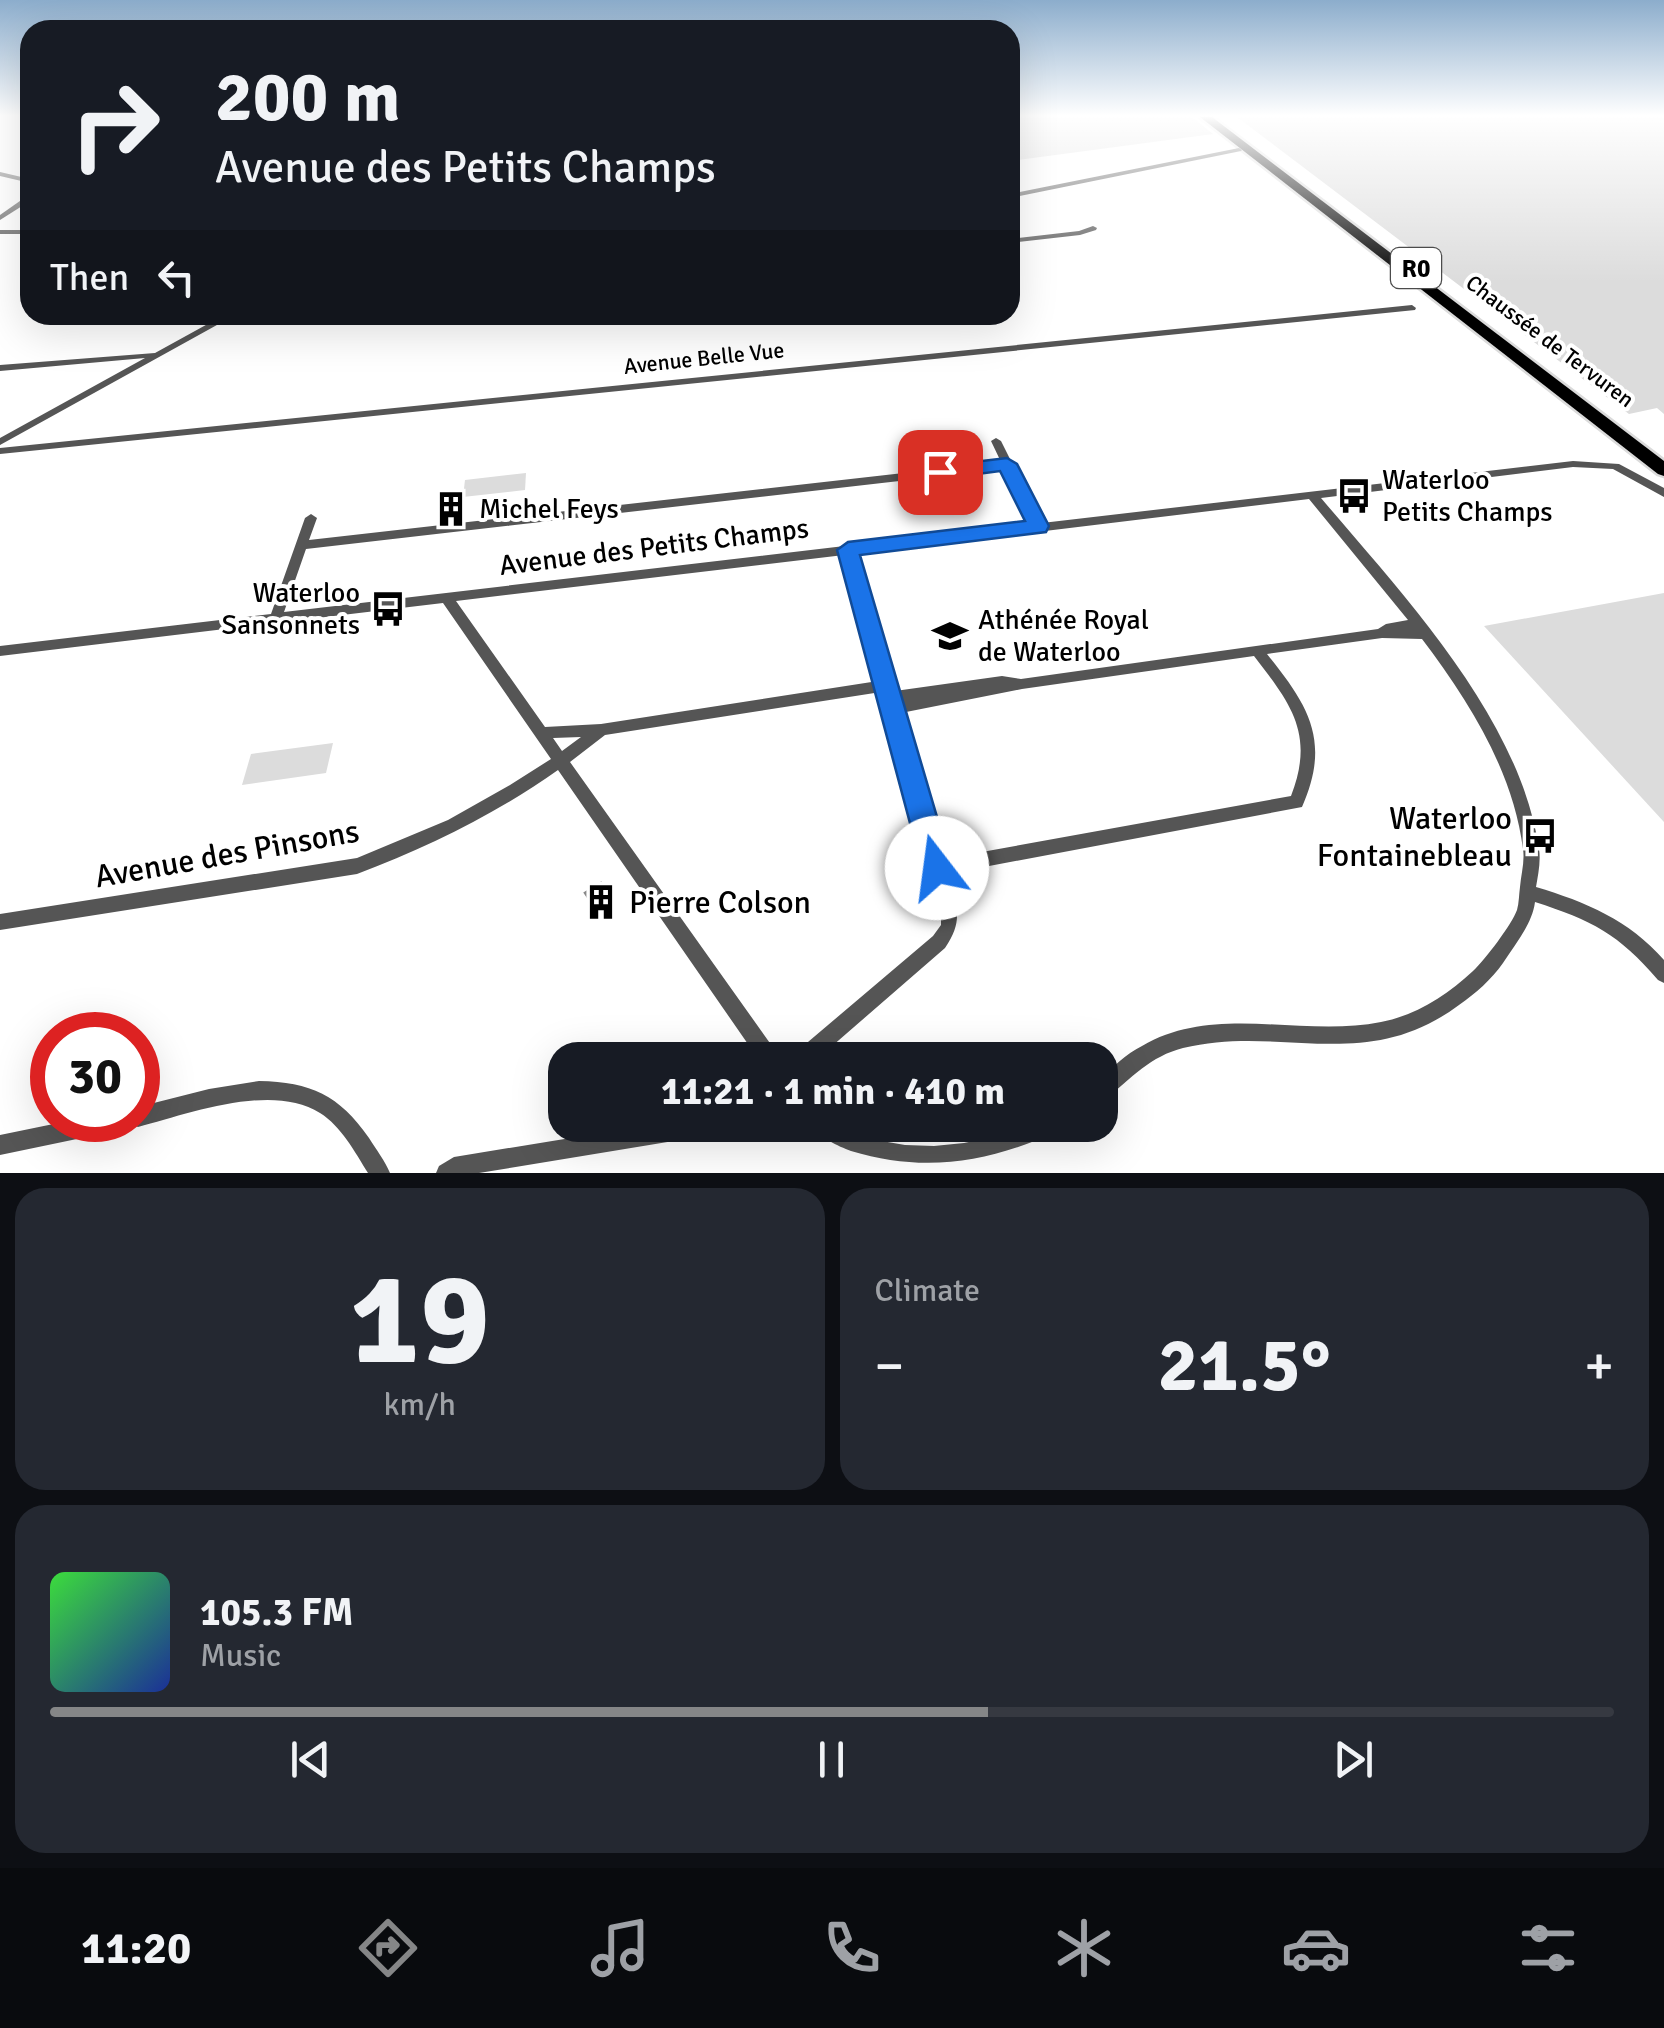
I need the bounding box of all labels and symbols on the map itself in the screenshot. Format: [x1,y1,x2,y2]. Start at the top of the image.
road number: R0 [1391,248,1441,288]
street label: Chaussée de Tervuren [1461,269,1639,413]
street label: Avenue Belle Vue [622,336,786,380]
pin [898,430,983,515]
place label: Waterloo Petits Champs [1382,463,1553,529]
bus stop icon: Waterloo Petits Champs [1335,477,1373,515]
building icon: Michel Feys [432,490,470,528]
place label: Michel Feys [479,492,619,526]
street label: Avenue des Petits Champs [497,511,811,583]
place label: Waterloo Sansonnets [222,576,360,642]
bus stop icon: Waterloo Sansonnets [369,590,407,628]
place label: Athénée Royal de Waterloo [978,603,1149,669]
school or university icon: Athénée Royal de Waterloo [931,617,969,655]
place label: Waterloo Fontainebleau [1317,799,1512,875]
street label: Avenue des Pinsons [92,812,362,896]
position arrow [885,816,989,920]
bus stop icon: Waterloo Fontainebleau [1521,817,1559,855]
building icon: Pierre Colson [582,883,620,921]
place label: Pierre Colson [629,883,811,922]
speed limit sign: 30 [30,1012,160,1142]

